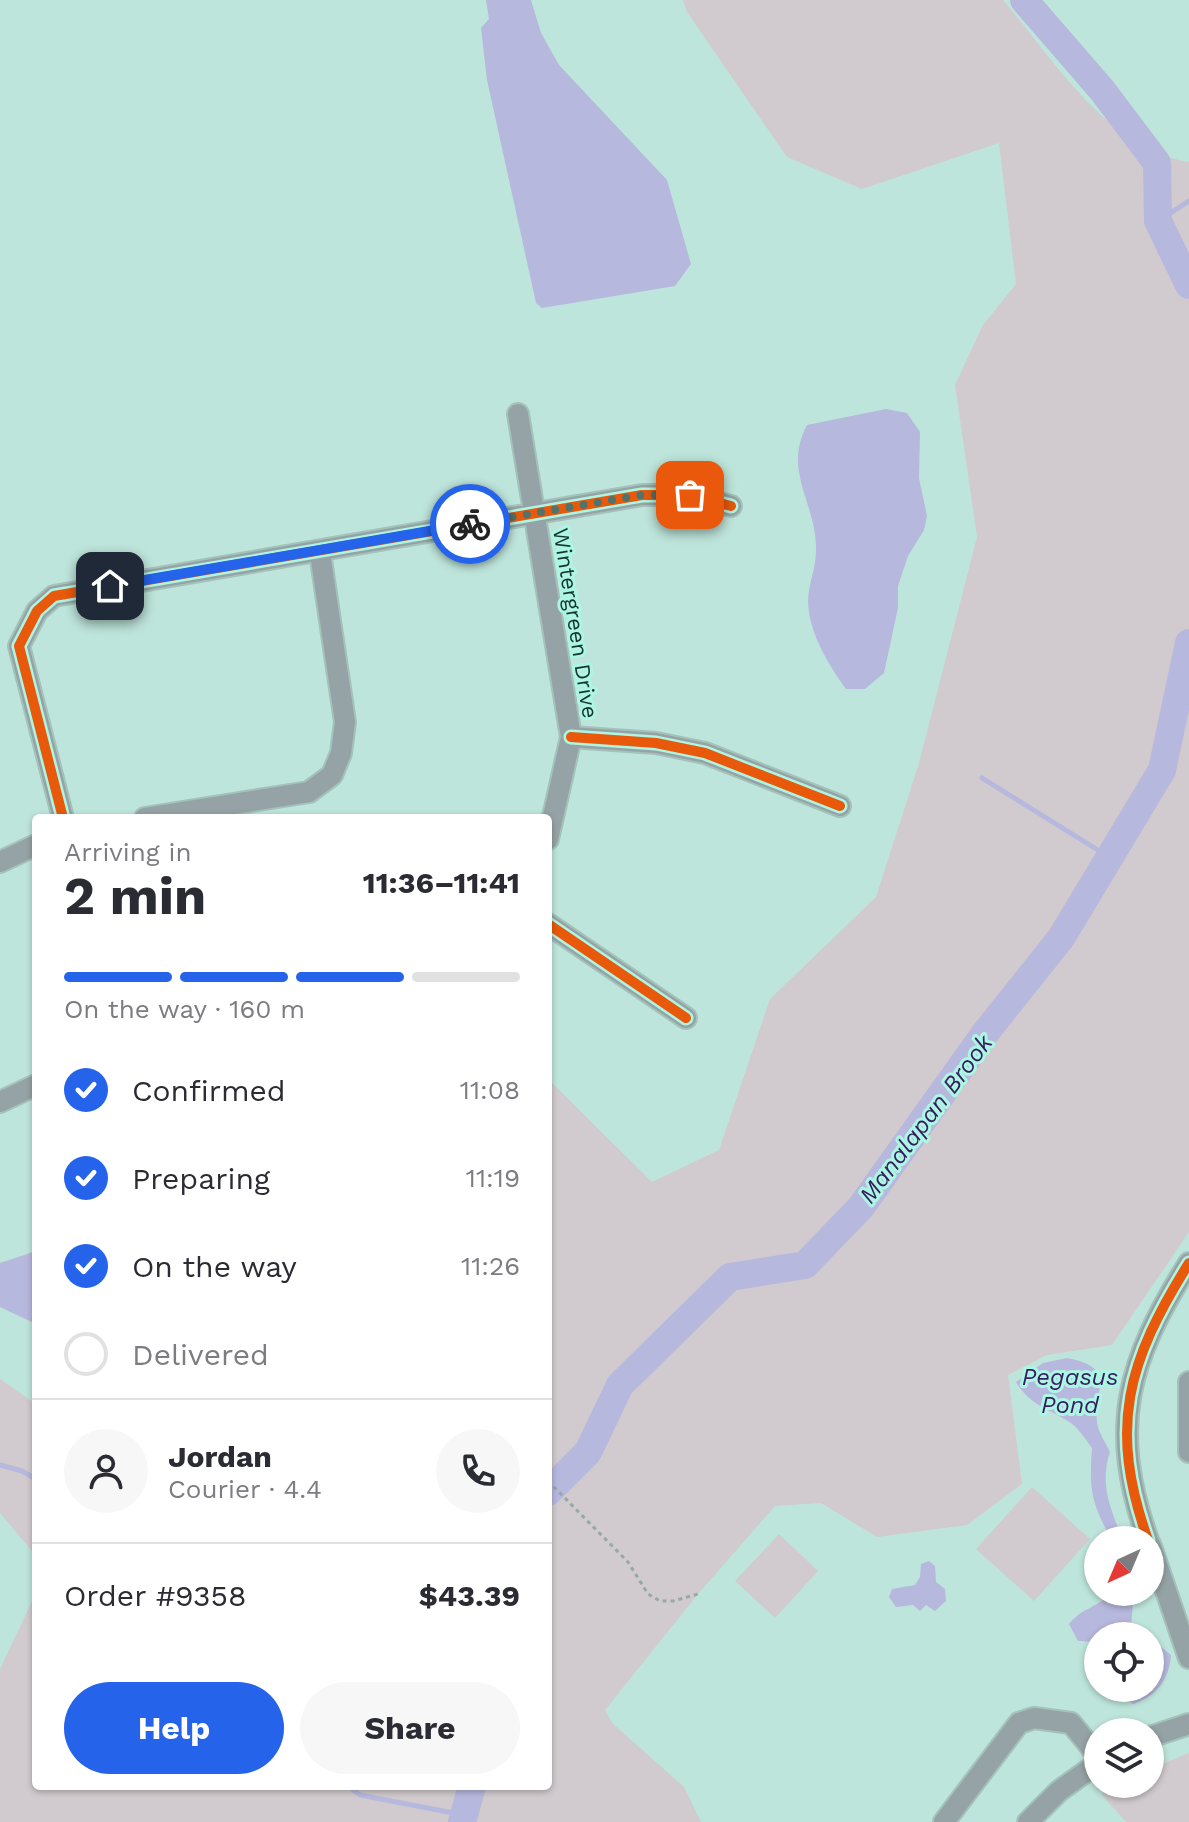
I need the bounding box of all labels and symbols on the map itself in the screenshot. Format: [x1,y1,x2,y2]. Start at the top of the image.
pin [656,461,724,529]
courier [430,484,510,564]
street label: Wintergreen Drive [548,526,603,720]
pin [76,552,144,620]
water label: Manalapan Brook [854,1029,999,1209]
water label: Pegasus Pond [1022,1363,1118,1419]
north arrow [1084,1526,1164,1606]

